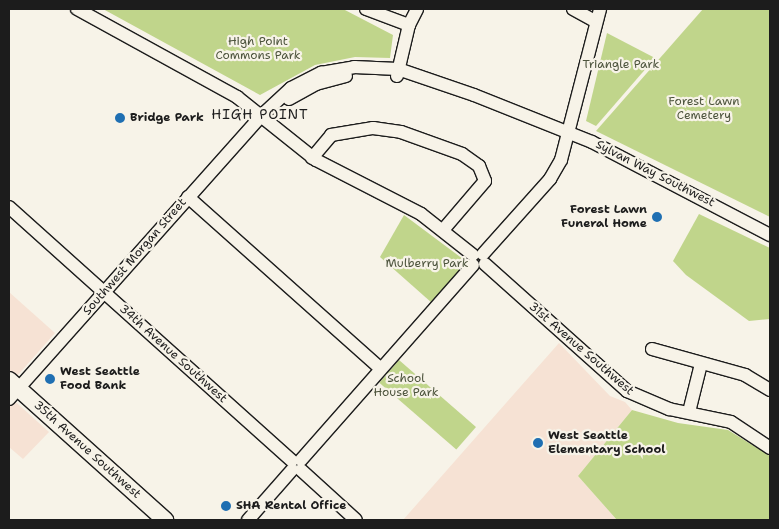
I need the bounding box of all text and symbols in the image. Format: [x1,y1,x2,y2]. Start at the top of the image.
park label: High Point Commons Park [215,35,301,63]
park label: Triangle Park [583,58,659,72]
park label: Forest Lawn Cemetery [668,95,740,123]
district label: HIGH POINT [210,106,310,122]
place label: Bridge Park [130,111,204,125]
marker: Bridge Park [114,112,126,124]
street label: Sylvan Way Southwest [593,138,717,210]
street label: Southwest Morgan Street [80,196,190,318]
place label: Forest Lawn Funeral Home [561,203,647,231]
marker: Forest Lawn Funeral Home [651,211,663,223]
park label: Mulberry Park [385,257,469,271]
street label: 31st Avenue Southwest [526,299,636,399]
street label: 34th Avenue Southwest [116,302,230,406]
place label: West Seattle Food Bank [60,365,140,393]
park label: School House Park [373,372,439,400]
marker: West Seattle Food Bank [44,373,56,385]
street label: 35th Avenue Southwest [30,398,144,502]
place label: West Seattle Elementary School [548,429,665,457]
marker: West Seattle Elementary School [532,437,544,449]
place label: SHA Rental Office [236,499,346,513]
marker: SHA Rental Office [220,500,232,512]

